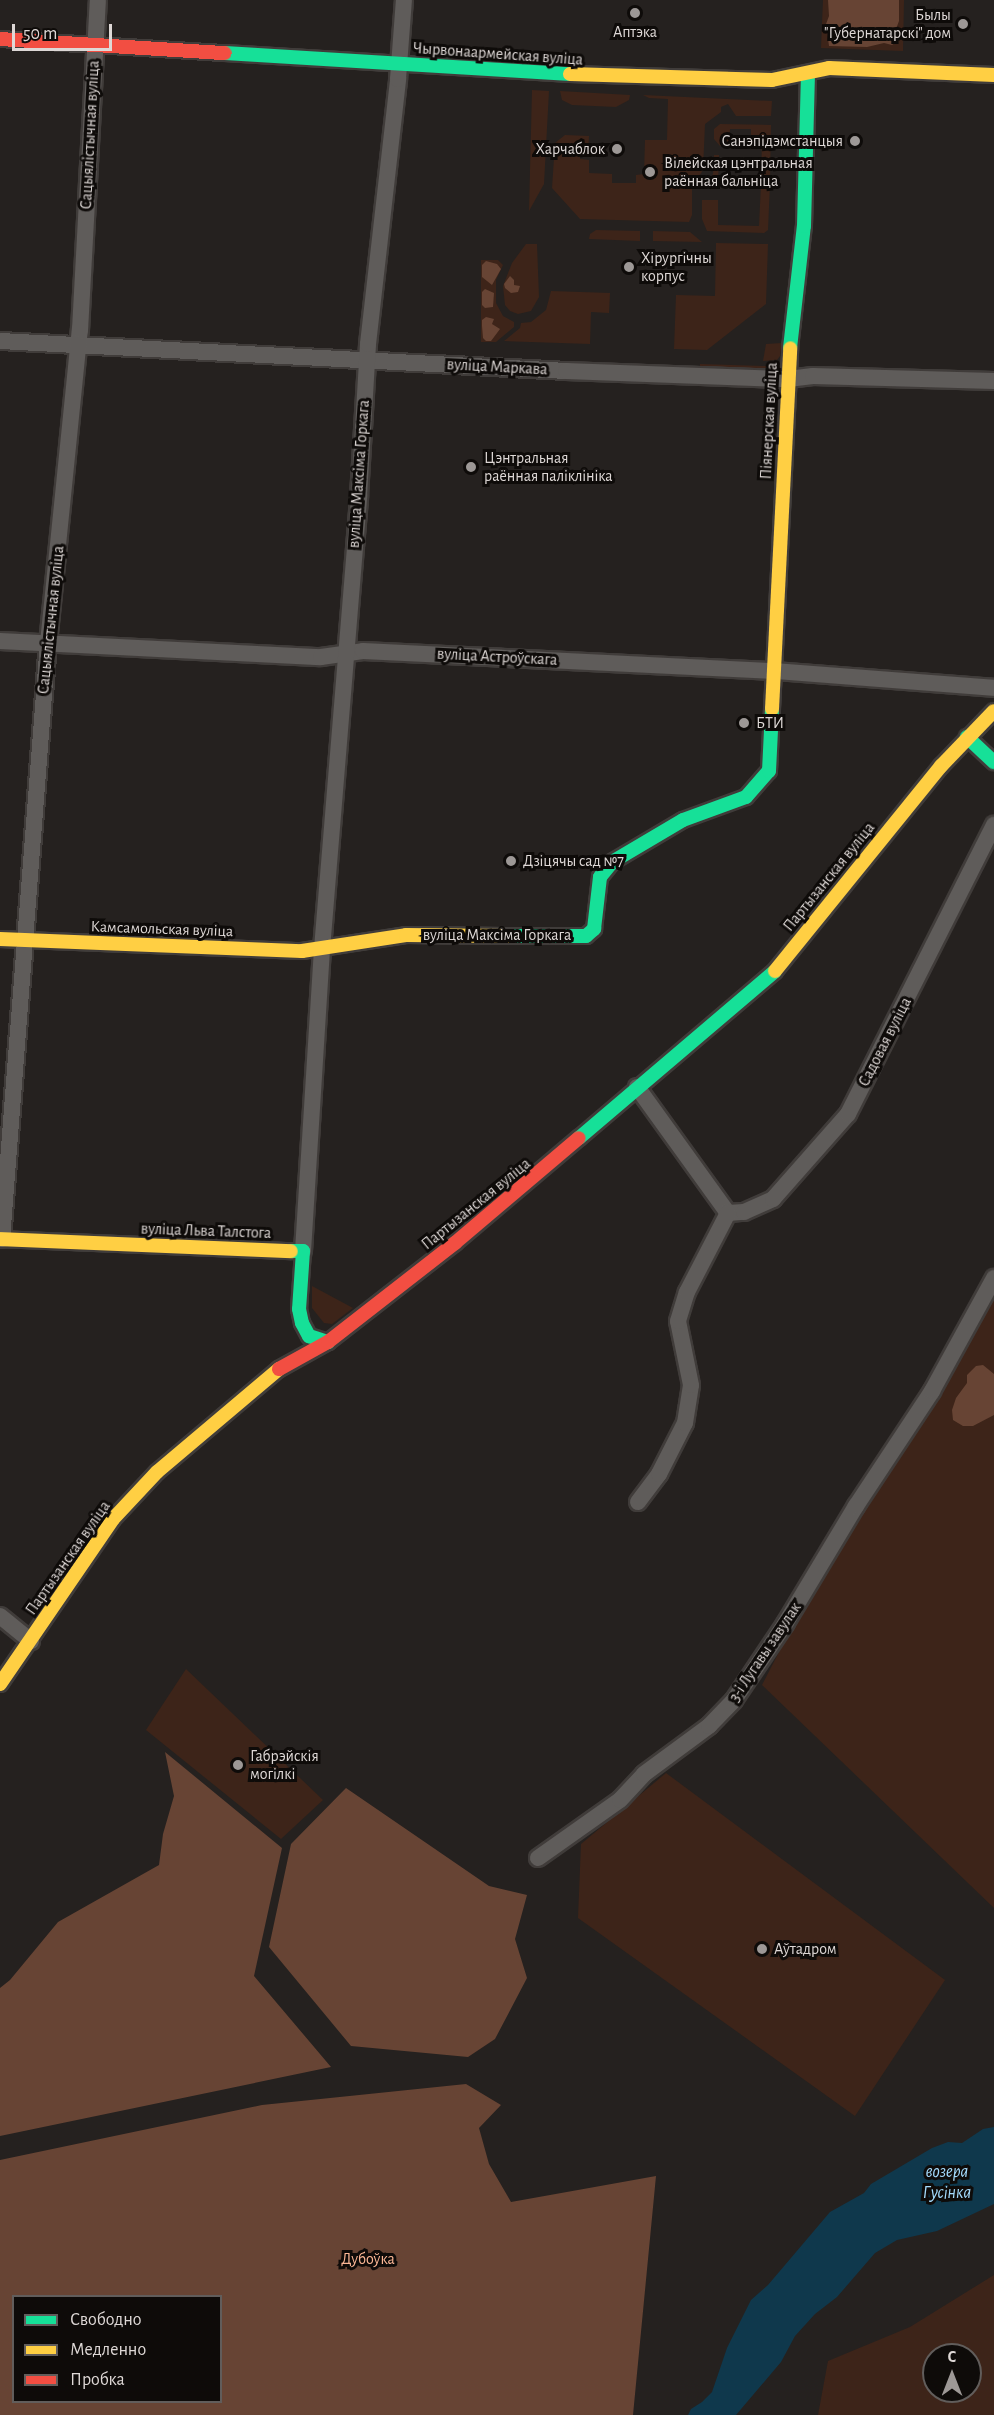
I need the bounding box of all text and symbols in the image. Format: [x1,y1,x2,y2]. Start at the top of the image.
place label: Былы "Губернатарскі" дом [824,5,951,43]
marker: Аптэка [628,6,642,20]
scale bar [15,12,116,50]
marker: Былы "Губернатарскі" дом [956,17,970,31]
place label: Аптэка [613,22,657,42]
text: 50 m [23,25,57,43]
street label: Чырвонаармейская вуліца [412,38,584,70]
street label: Сацыялістычная вуліца [77,60,103,210]
place label: Санэпідэмстанцыя [721,131,843,151]
marker: Санэпідэмстанцыя [848,134,862,148]
place label: Харчаблок [535,139,605,159]
marker: Харчаблок [610,142,624,156]
place label: Вілейская цэнтральная раённая бальніца [664,153,813,191]
marker: Вілейская цэнтральная раённая бальніца [641,163,659,181]
place label: Хірургічны корпус [641,248,712,286]
marker: Хірургічны корпус [622,260,636,274]
street label: вуліца Маркава [446,355,548,379]
street label: Піянерская вуліца [756,362,782,480]
street label: вуліца Максіма Горкага [344,399,374,549]
place label: Цэнтральная раённая паліклініка [484,448,612,486]
marker: Цэнтральная раённая паліклініка [462,458,480,476]
street label: Сацыялістычная вуліца [34,545,68,695]
street label: вуліца Астроўскага [436,644,558,670]
place label: БТИ [756,713,784,733]
marker: БТИ [737,716,751,730]
street label: Партызанская вуліца [779,819,879,935]
place label: Дзіцячы сад №7 [523,851,624,871]
marker: Дзіцячы сад №7 [504,854,518,868]
street label: Камсамольская вуліца [90,917,234,941]
street label: вуліца Максіма Горкага [423,925,571,945]
street label: Садовая вуліца [854,994,916,1090]
street label: Партызанская вуліца [418,1154,534,1254]
street label: вуліца Льва Талстога [140,1219,272,1243]
street label: Партызанская вуліца [21,1497,115,1619]
street label: 3-і Лугавы завулак [725,1599,805,1705]
place label: Габрэйскія могілкі [250,1746,319,1784]
marker: Габрэйскія могілкі [231,1758,245,1772]
place label: Аўтадром [774,1939,837,1959]
marker: Аўтадром [755,1942,769,1956]
water label: возера Гусінка [923,2162,971,2204]
park label: Дубоўка [341,2249,395,2269]
legend [12,2295,222,2403]
text: Свободно [70,2311,142,2329]
text: Медленно [70,2341,146,2359]
north arrow [922,2343,982,2403]
text: С [948,2349,956,2365]
text: Пробка [70,2371,125,2389]

